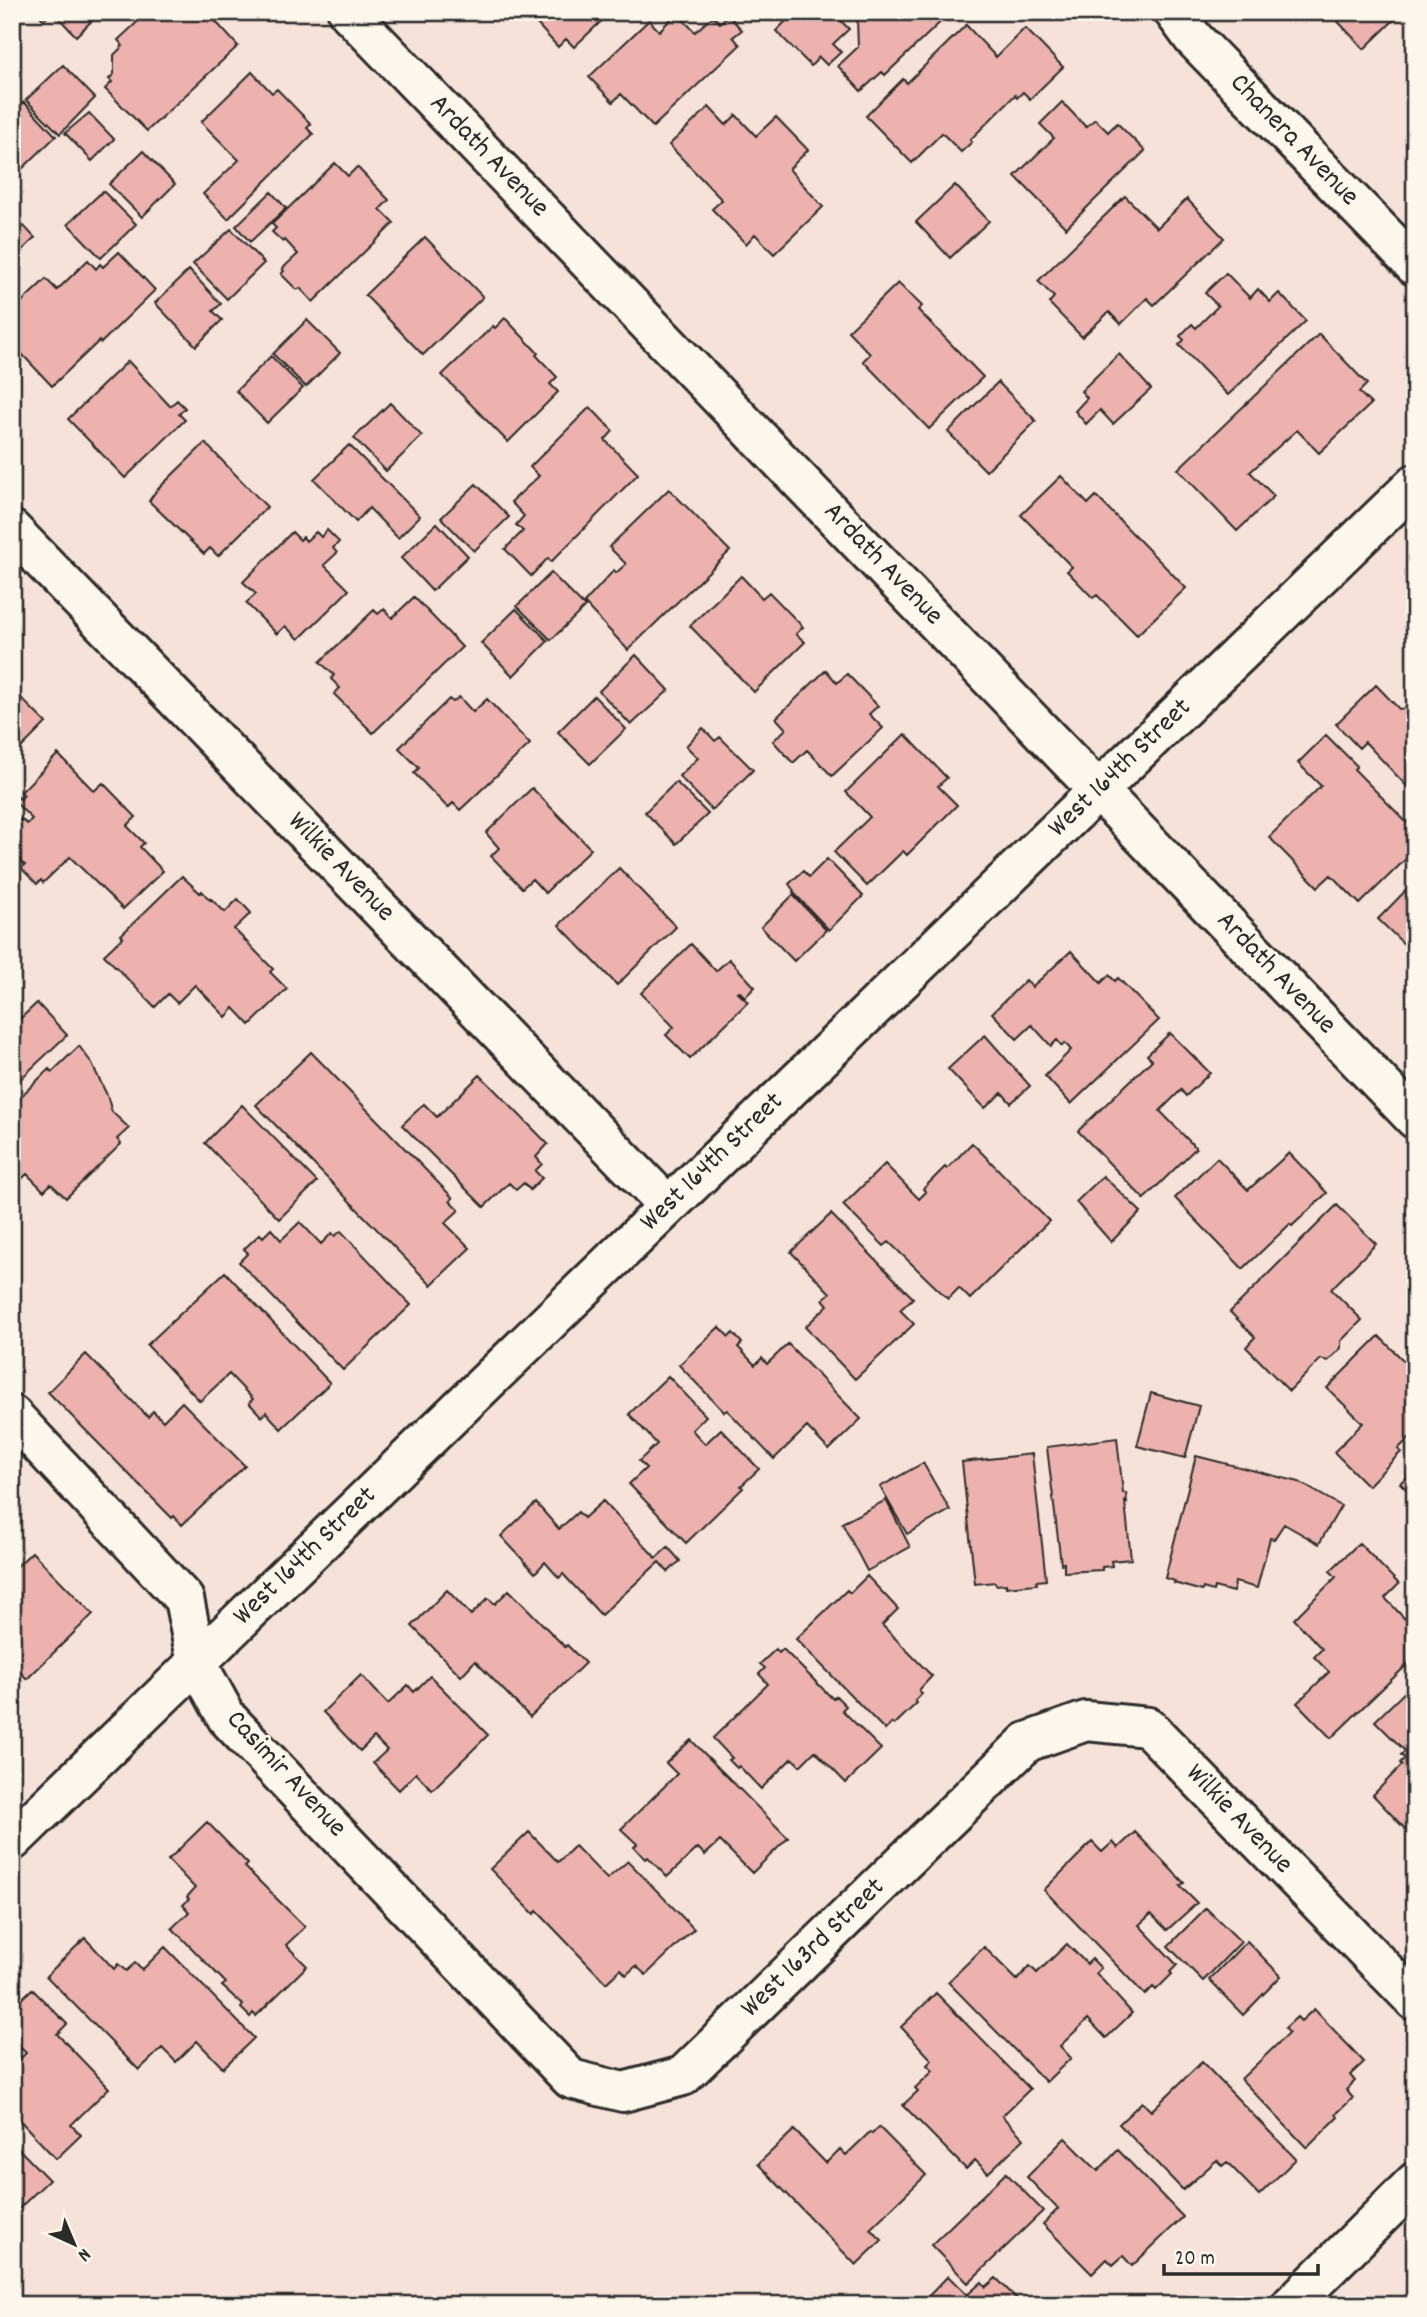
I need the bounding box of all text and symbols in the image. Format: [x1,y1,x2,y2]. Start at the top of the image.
street label: Chanera Avenue [1219,65,1367,217]
street label: Ardath Avenue [419,86,557,228]
street label: Ardath Avenue [813,494,951,636]
street label: West 164th Street [1040,690,1202,848]
street label: Wilkie Avenue [277,804,403,932]
street label: Ardath Avenue [1206,903,1344,1045]
street label: West 164th Street [632,1084,794,1242]
street label: West 164th Street [225,1478,387,1636]
street label: Casimir Avenue [215,1702,355,1848]
street label: Wilkie Avenue [1175,1756,1301,1884]
street label: West 163rd Street [733,1870,895,2028]
north arrow [38,2208,108,2278]
scale bar [1164,2233,1318,2277]
text: N [71,2241,96,2267]
text: 20 m [1175,2245,1215,2275]

